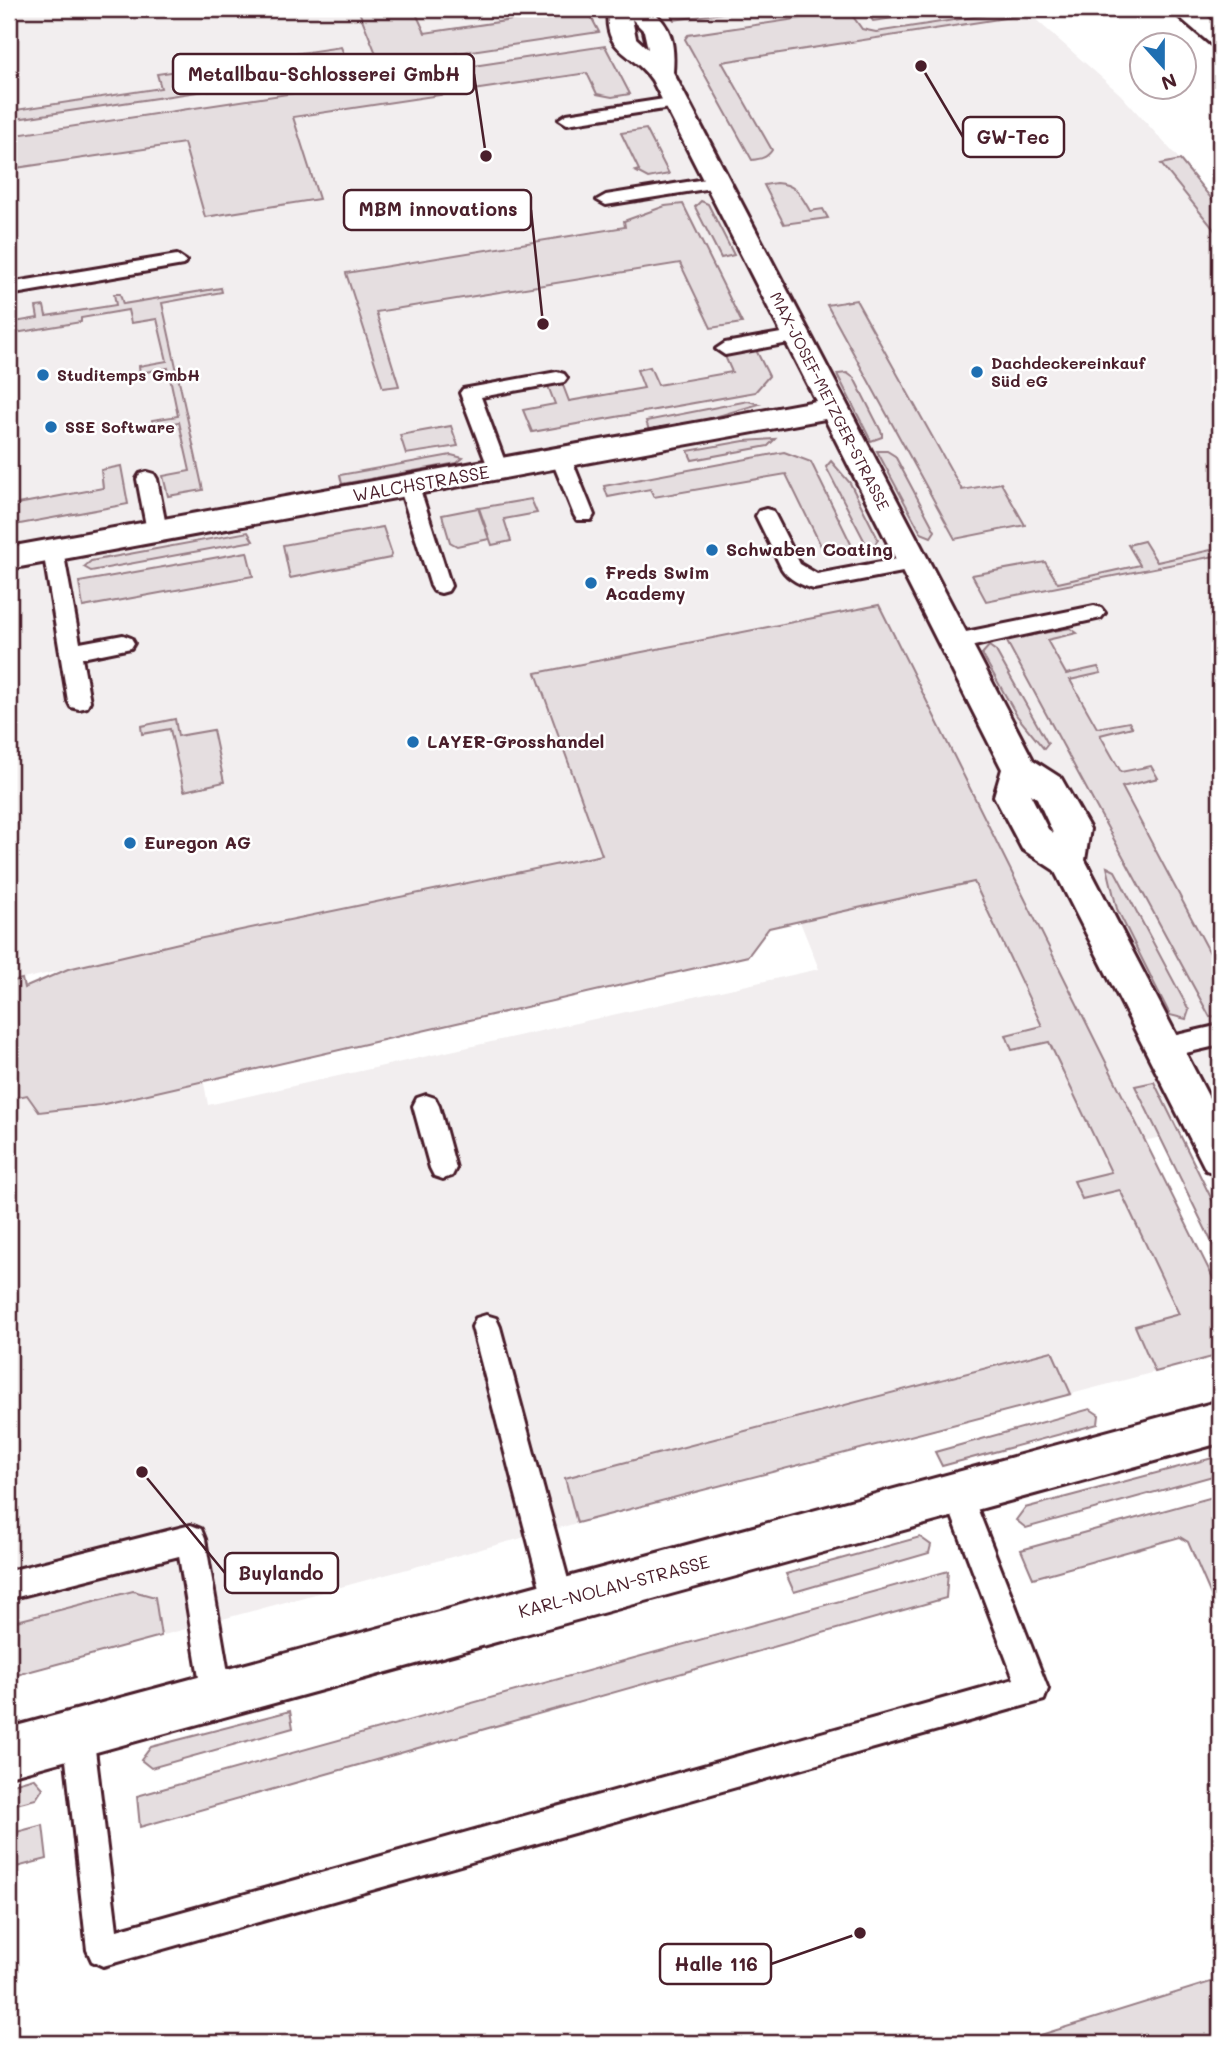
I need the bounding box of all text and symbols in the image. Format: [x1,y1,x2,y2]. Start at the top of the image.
north arrow [1128,32,1198,102]
callout: Metallbau-Schlosserei GmbH [173,54,474,94]
text: Metallbau-Schlosserei GmbH [188,61,460,86]
text: N [1158,68,1180,97]
callout: GW-Tec [963,117,1064,157]
text: GW-Tec [977,124,1049,149]
callout: MBM innovations [344,190,531,230]
text: MBM innovations [359,196,518,221]
street label: MAX-JOSEF-METZGER-STRASSE [766,288,895,514]
place label: Dachdeckereinkauf Süd eG [991,352,1147,391]
place label: Studitemps GmbH [57,364,200,385]
marker: Dachdeckereinkauf Süd eG [969,364,985,380]
marker: Studitemps GmbH [35,367,51,383]
place label: SSE Software [65,416,175,437]
marker: SSE Software [43,419,59,435]
street label: WALCHSTRASSE [351,459,491,507]
place label: Schwaben Coating [726,537,893,561]
marker: Schwaben Coating [704,542,720,558]
place label: Freds Swim Academy [605,560,709,605]
marker: Freds Swim Academy [583,575,599,591]
place label: LAYER-Grosshandel [427,729,604,753]
marker: LAYER-Grosshandel [405,734,421,750]
place label: Euregon AG [144,830,251,854]
marker: Euregon AG [122,835,138,851]
street label: KARL-NOLAN-STRASSE [515,1549,712,1623]
callout: Buylando [225,1553,338,1593]
text: Buylando [238,1560,324,1585]
callout: Halle 116 [660,1944,771,1984]
text: Halle 116 [674,1951,758,1976]

